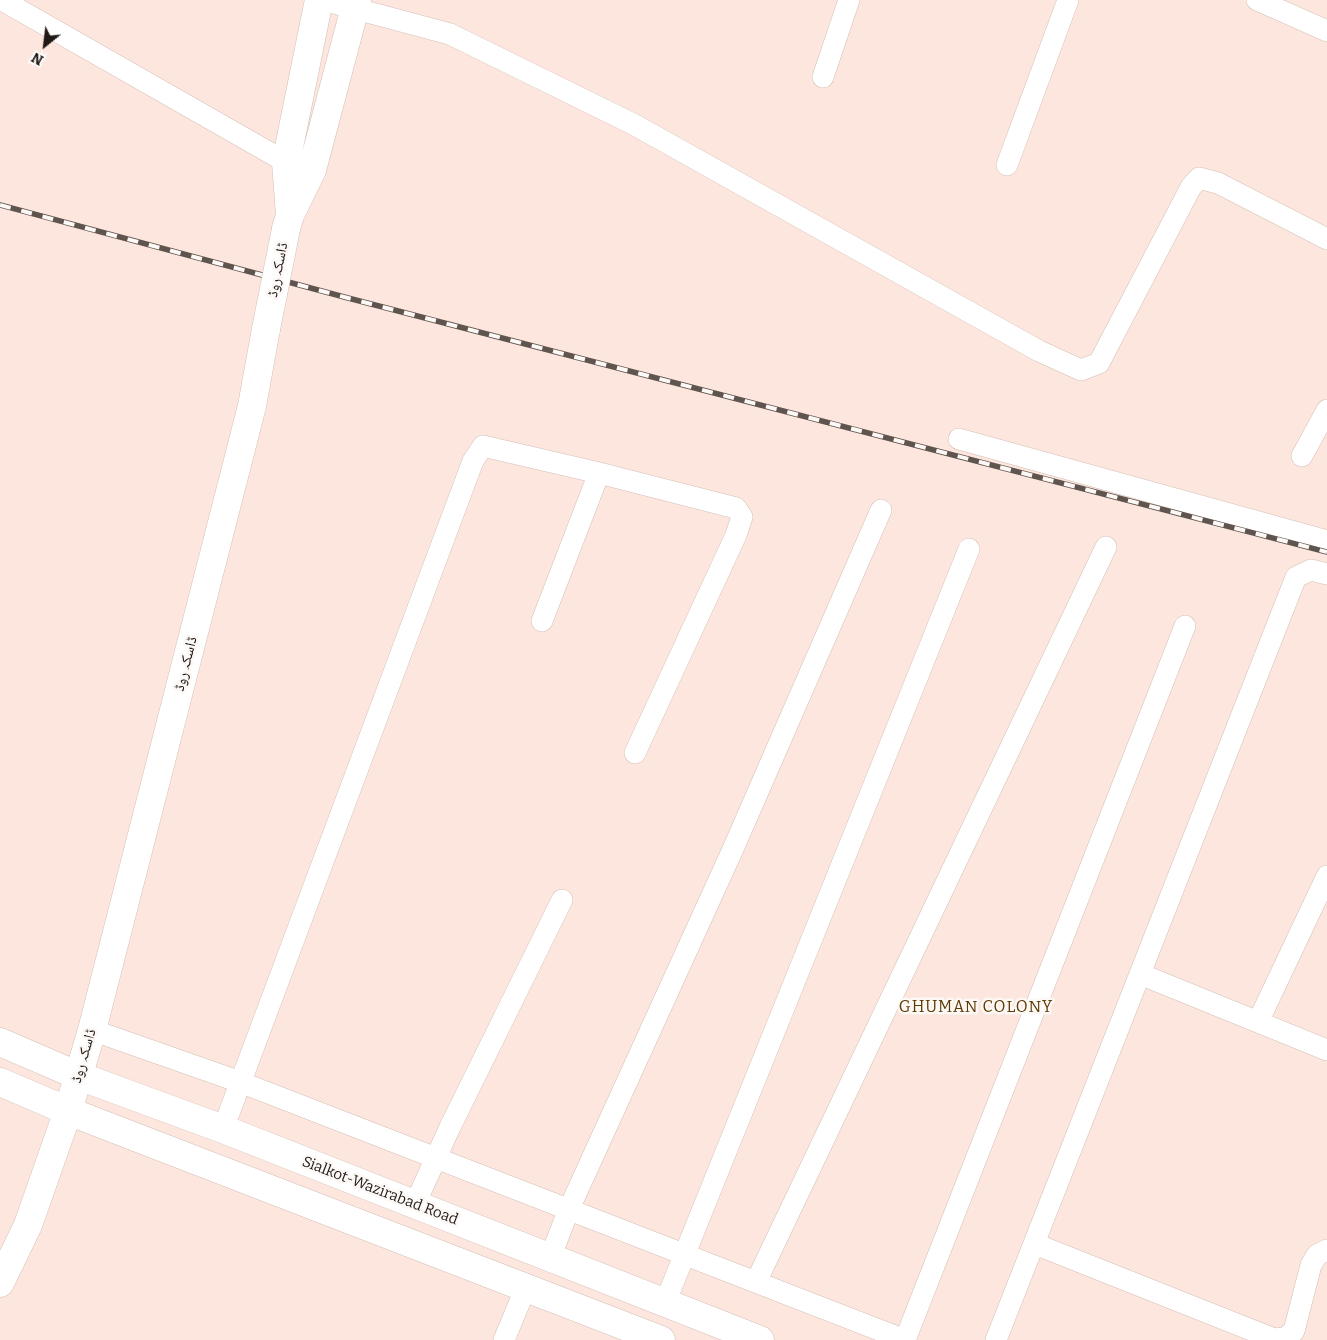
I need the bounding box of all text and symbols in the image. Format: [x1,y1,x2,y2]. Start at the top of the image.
north arrow [20,20,70,70]
text: N [29,49,46,69]
street label: ڈاسکہ روڈ [264,241,292,299]
street label: ڈاسکہ روڈ [171,635,201,693]
district label: GHUMAN COLONY [897,998,1055,1018]
street label: ڈاسکہ روڈ [68,1027,100,1085]
street label: Sialkot-Wazirabad Road [299,1153,461,1229]

